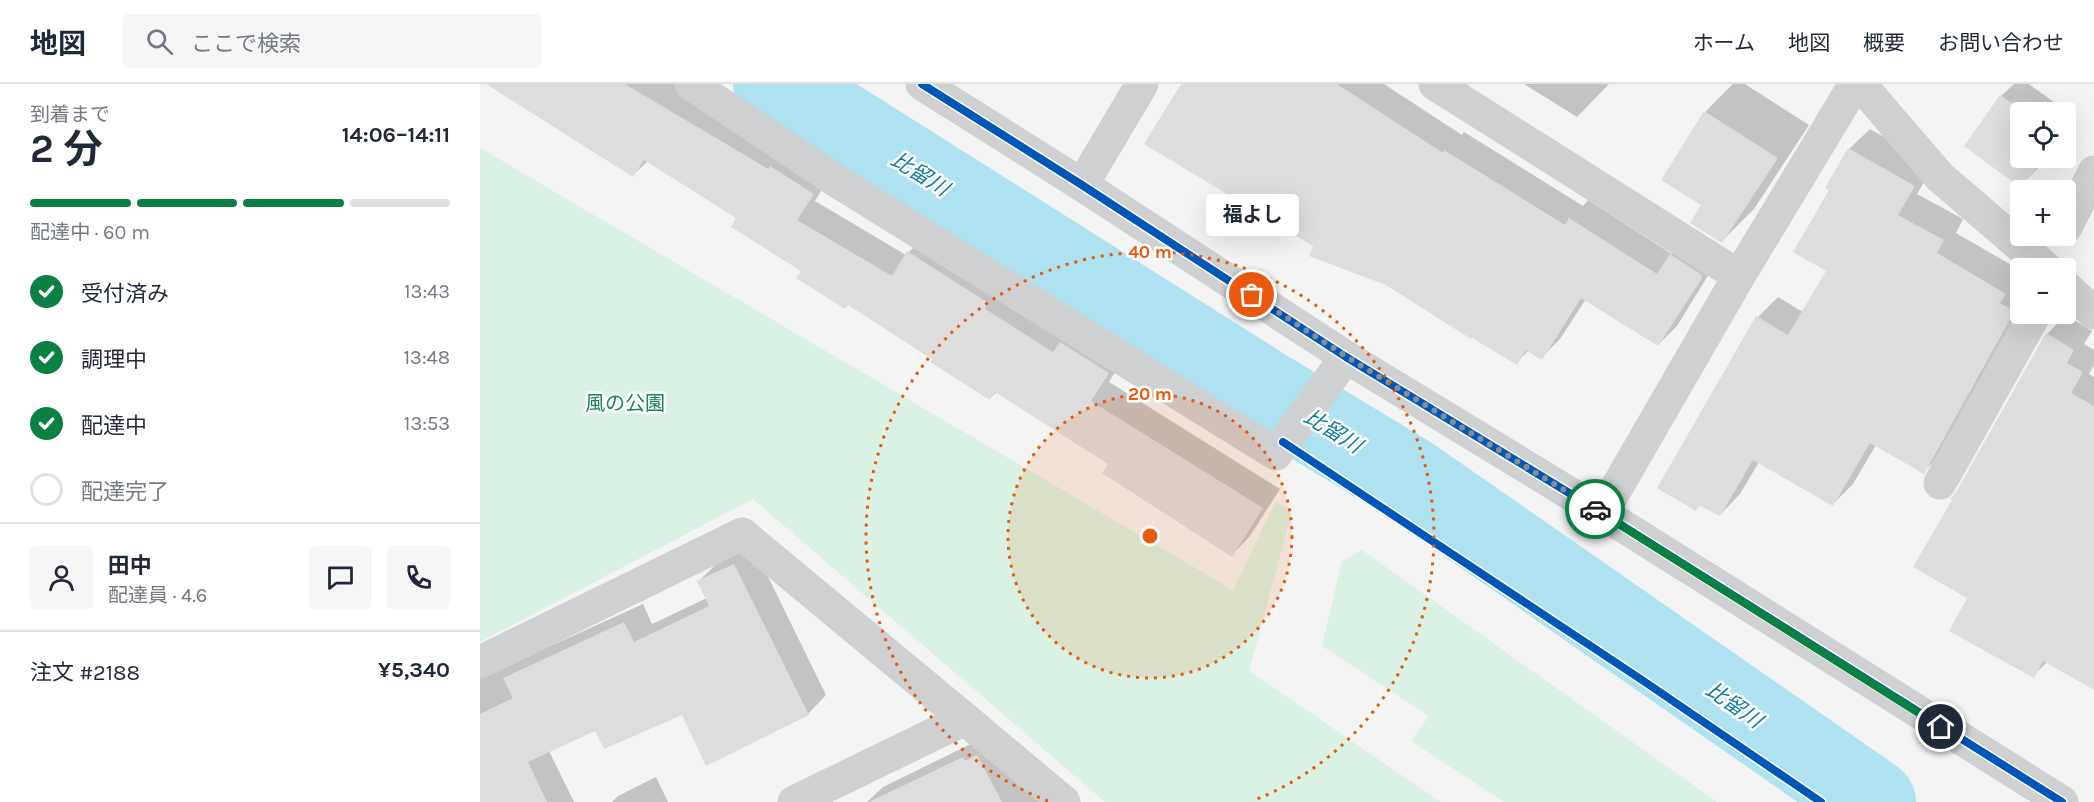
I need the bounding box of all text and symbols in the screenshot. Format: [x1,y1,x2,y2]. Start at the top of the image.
search box [122,14,542,68]
icon: search [143,25,176,58]
text: 地図 [30,27,86,60]
text: ここで検索 [191,31,301,57]
text: ホーム [1693,31,1755,55]
text: 地図 [1788,31,1830,55]
text: 概要 [1863,31,1905,55]
text: お問い合わせ [1938,31,2064,55]
map controls [2010,102,2076,324]
button: locate [2010,102,2076,168]
text: 到着まで [30,103,110,126]
text: 14:06–14:11 [342,122,450,148]
text: 2 分 [30,126,102,172]
water label: 比留川 [887,147,955,202]
button: + [2010,180,2076,246]
callout: 福よし [1206,193,1298,235]
text: 福よし [1223,203,1283,226]
text: 配達中 · 60 m [30,221,150,244]
text: 40 m [1128,241,1172,263]
button: − [2010,258,2076,324]
pin [1226,269,1277,320]
icon: check [30,275,63,308]
icon: bag [1235,278,1268,311]
text: 13:43 [404,280,450,303]
text: 受付済み [81,281,169,307]
icon: check [30,341,63,374]
text: 13:48 [404,346,450,369]
text: 調理中 [81,347,147,373]
text: 20 m [1128,383,1172,405]
park label: 風の公園 [585,392,665,415]
water label: 比留川 [1300,404,1368,459]
icon: check [30,407,63,440]
text: 13:53 [404,412,450,435]
text: 配達中 [81,413,147,439]
text: 配達完了 [81,479,169,505]
courier [1565,479,1625,539]
icon: car [1579,493,1612,526]
centre of rings [1140,526,1160,546]
button: person [30,546,93,609]
button: chat [309,546,372,609]
button: phone [387,546,450,609]
text: 田中 [108,553,152,579]
text: 配達員 · 4.6 [108,584,207,607]
text: ¥5,340 [378,657,450,683]
text: 注文 #2188 [30,660,140,686]
water label: 比留川 [1701,677,1768,734]
pin [1915,701,1966,752]
icon: home [1924,710,1957,743]

